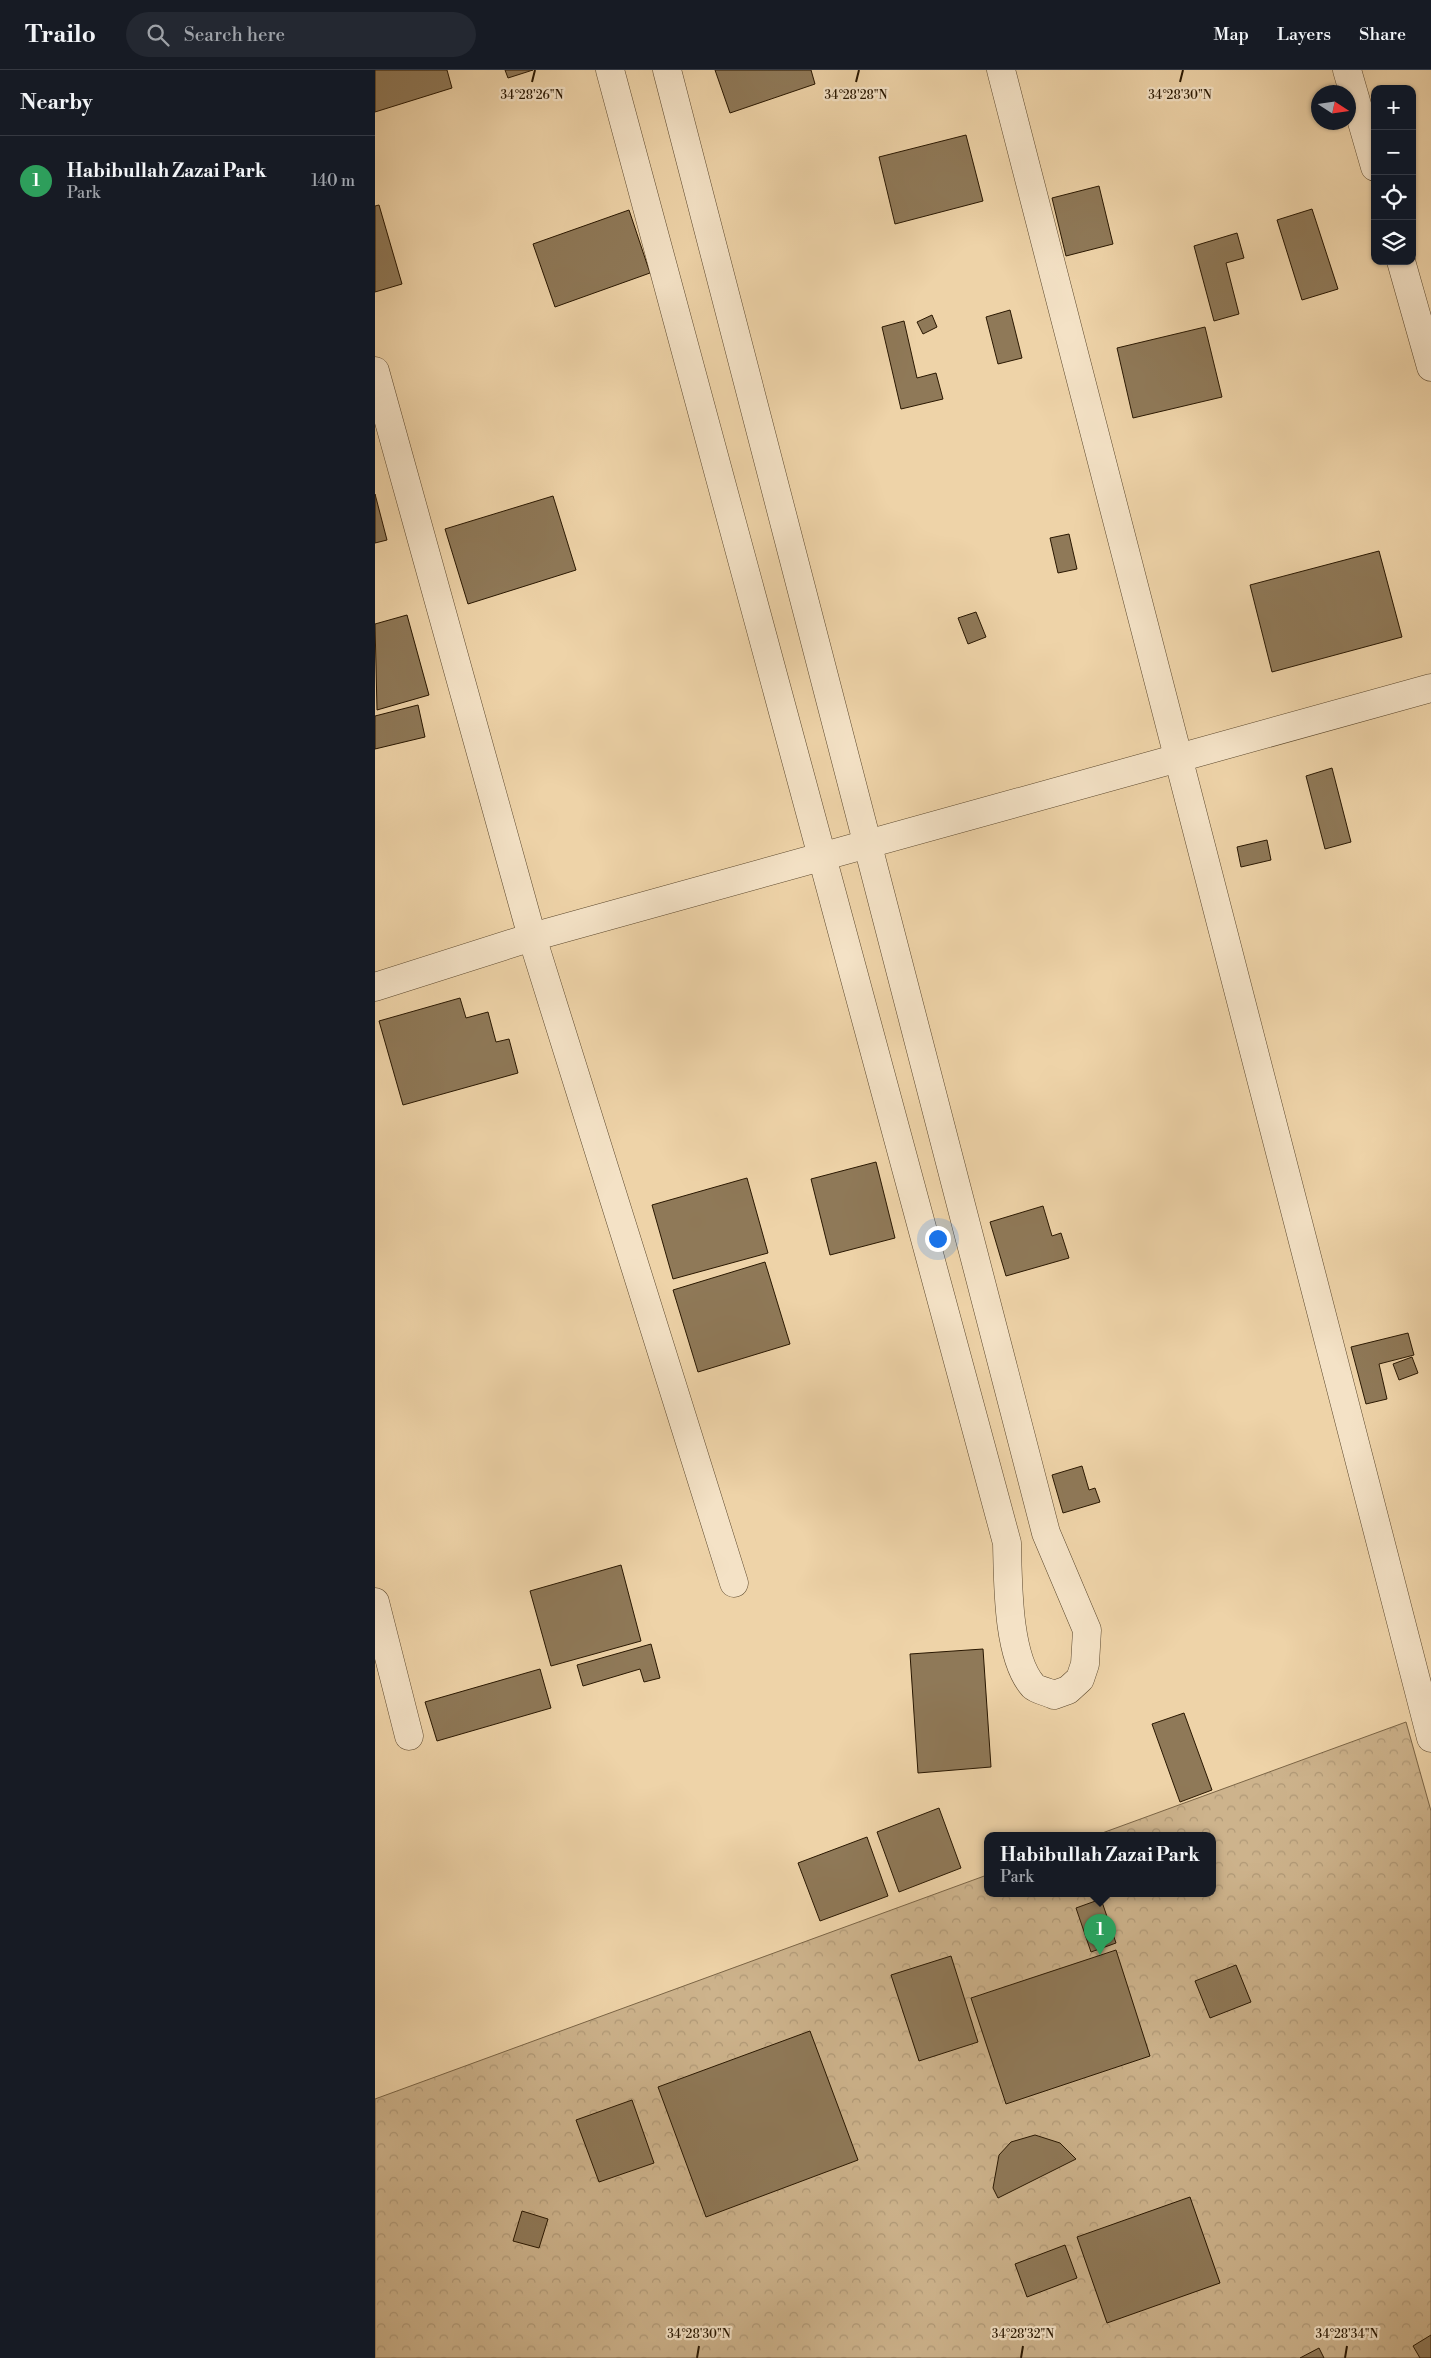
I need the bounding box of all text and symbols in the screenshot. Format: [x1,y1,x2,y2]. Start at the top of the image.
search box [126,12,476,57]
text: Trailo [25,20,96,50]
icon: search [144,21,172,49]
text: Search here [184,23,285,47]
text: Map [1214,23,1249,46]
text: Layers [1277,23,1331,46]
text: Share [1359,23,1406,46]
north arrow [1311,85,1356,130]
map controls [1371,85,1416,265]
button: + [1371,85,1416,130]
text: 34°28'26"N [501,88,564,103]
text: 34°28'28"N [824,88,888,103]
text: 34°28'30"N [1148,88,1212,103]
text: Nearby [20,90,93,116]
button: − [1371,130,1416,175]
text: Habibullah Zazai Park [67,159,266,183]
text: 1 [32,171,40,191]
text: 140 m [311,171,355,191]
button: locate [1371,175,1416,220]
text: Park [67,183,100,203]
button: layers [1371,220,1416,265]
your location [925,1226,951,1252]
popup [984,1832,1216,1897]
text: Habibullah Zazai Park [1000,1843,1200,1867]
text: Park [1000,1867,1034,1887]
pin: 1 [1084,1914,1116,1955]
text: 34°28'30"N [667,2327,731,2342]
text: 34°28'32"N [992,2327,1054,2342]
text: 34°28'34"N [1316,2327,1378,2342]

